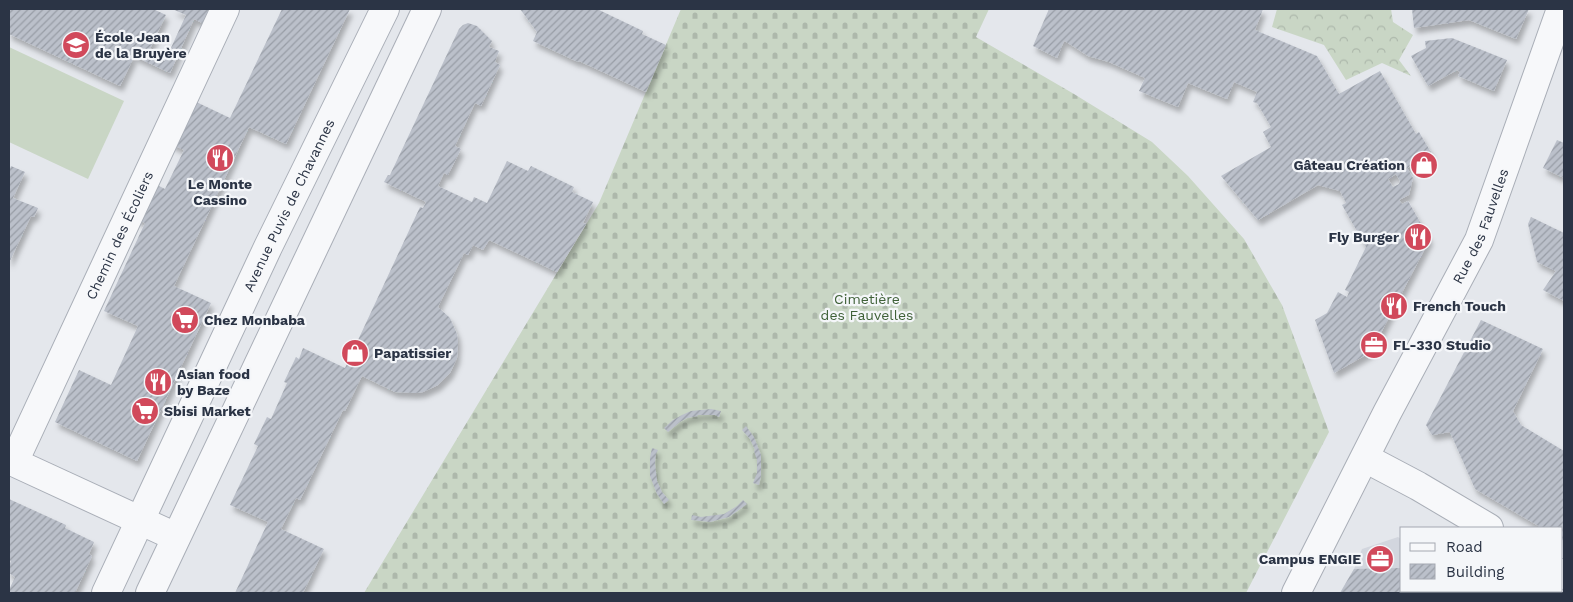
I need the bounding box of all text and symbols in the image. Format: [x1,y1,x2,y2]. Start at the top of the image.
place label: École Jean de la Bruyère [95,29,187,61]
school or university icon: École Jean de la Bruyère [61,30,91,60]
street label: Avenue Puvis de Chavannes [240,116,338,294]
restaurant icon: Le Monte Cassino [205,143,235,173]
shop icon: Gâteau Création [1409,150,1439,180]
place label: Gâteau Création [1293,157,1405,173]
street label: Rue des Fauvelles [1449,167,1512,286]
street label: Chemin des Écoliers [83,169,156,302]
place label: Le Monte Cassino [188,176,252,208]
restaurant icon: Fly Burger [1403,222,1433,252]
place label: Fly Burger [1328,229,1399,245]
park label: Cimetière des Fauvelles [821,291,913,323]
restaurant icon: French Touch [1379,291,1409,321]
place label: French Touch [1413,298,1506,314]
supermarket icon: Chez Monbaba [170,305,200,335]
place label: Chez Monbaba [204,312,306,328]
office icon: FL-330 Studio [1359,330,1389,360]
place label: FL-330 Studio [1393,337,1491,353]
shop icon: Papatissier [340,338,370,368]
place label: Papatissier [374,345,451,361]
place label: Asian food by Baze [177,366,250,398]
restaurant icon: Asian food by Baze [143,367,173,397]
supermarket icon: Sbisi Market [130,396,160,426]
place label: Sbisi Market [164,403,251,419]
legend [1400,527,1563,592]
text: Road [1446,538,1483,556]
office icon: Campus ENGIE [1365,544,1395,574]
place label: Campus ENGIE [1259,551,1361,567]
text: Building [1446,563,1504,581]

